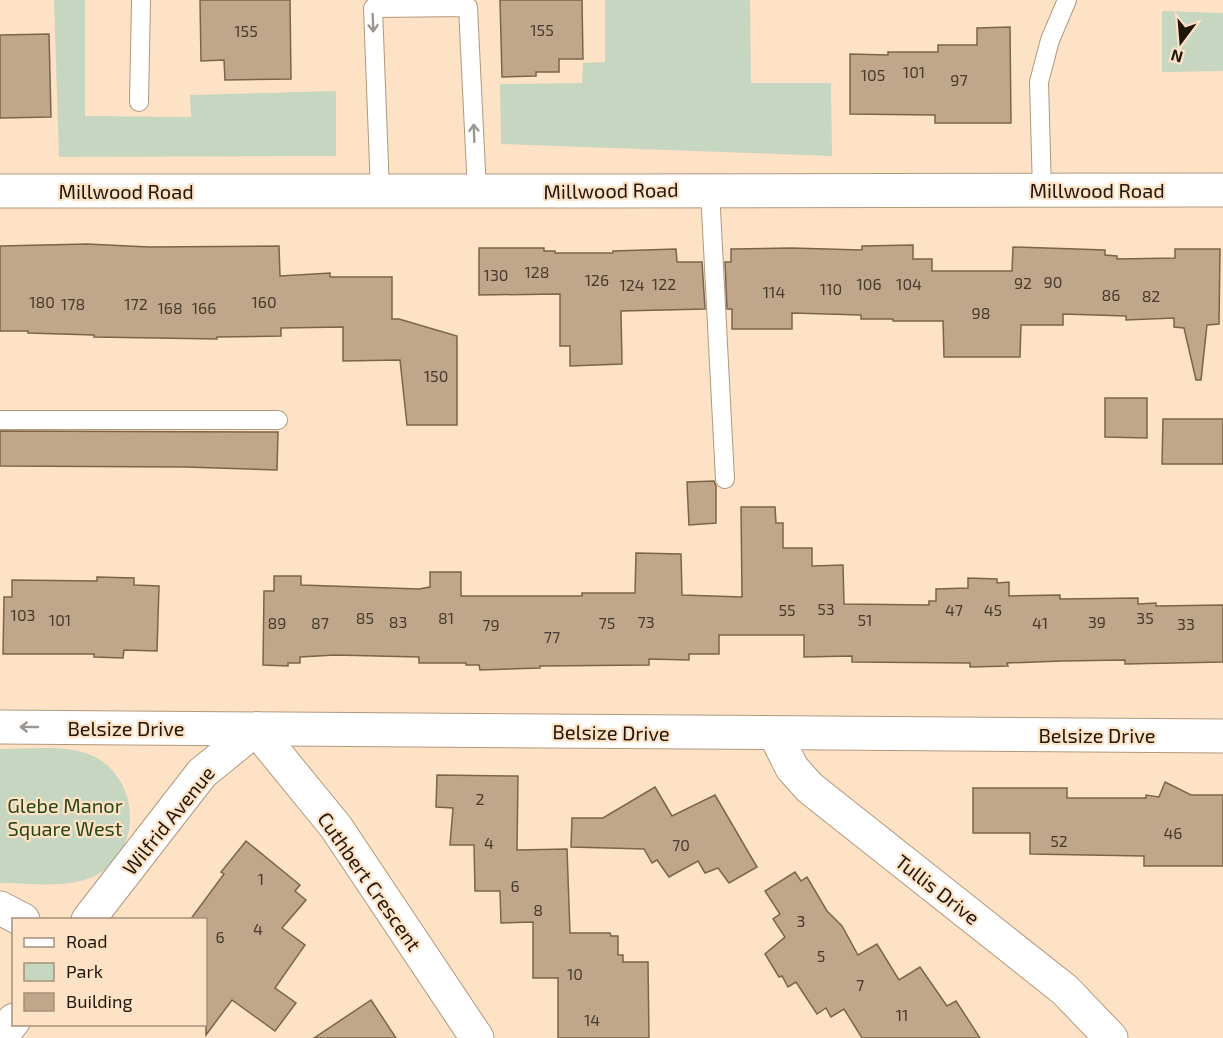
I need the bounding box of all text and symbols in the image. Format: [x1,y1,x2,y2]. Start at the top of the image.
one-way arrow [368,12,379,32]
north arrow [1151,12,1211,72]
house number: 155 [530,20,554,39]
house number: 155 [234,21,258,40]
text: N [1169,46,1185,68]
house number: 101 [903,62,925,81]
house number: 105 [861,65,885,84]
house number: 97 [950,70,968,89]
one-way arrow [468,124,479,144]
street label: Millwood Road [543,177,679,203]
street label: Millwood Road [1029,178,1165,202]
street label: Millwood Road [58,179,194,203]
house number: 128 [524,262,550,281]
house number: 130 [484,265,508,284]
house number: 126 [585,270,609,289]
house number: 90 [1044,272,1062,291]
house number: 92 [1014,273,1032,292]
house number: 122 [652,274,676,293]
house number: 106 [856,274,882,293]
house number: 104 [896,274,922,293]
house number: 124 [619,275,645,294]
house number: 110 [820,279,842,298]
house number: 114 [763,282,785,301]
house number: 86 [1102,285,1120,304]
house number: 82 [1142,286,1160,305]
house number: 180 [29,292,55,311]
house number: 160 [251,292,277,311]
house number: 178 [61,294,85,313]
house number: 172 [124,294,148,313]
house number: 168 [157,298,183,317]
house number: 166 [192,298,216,317]
house number: 98 [972,303,990,322]
house number: 150 [424,366,448,385]
house number: 53 [817,599,835,618]
house number: 55 [778,600,796,619]
house number: 47 [945,600,963,619]
house number: 45 [984,600,1002,619]
house number: 103 [11,605,35,624]
house number: 85 [356,608,374,627]
house number: 81 [438,608,454,627]
house number: 35 [1136,608,1154,627]
house number: 101 [49,610,71,629]
house number: 51 [858,610,872,629]
house number: 83 [389,612,407,631]
house number: 73 [637,612,655,631]
house number: 39 [1088,612,1106,631]
house number: 89 [268,613,286,632]
house number: 87 [311,613,329,632]
house number: 75 [599,613,615,632]
house number: 41 [1032,613,1048,632]
house number: 33 [1177,614,1195,633]
house number: 79 [482,615,500,634]
house number: 77 [544,627,560,646]
street label: Belsize Drive [67,716,185,740]
street label: Belsize Drive [552,719,670,745]
one-way arrow [20,721,40,733]
street label: Belsize Drive [1038,723,1156,747]
street label: Wilfrid Avenue [117,761,219,879]
house number: 2 [476,789,485,808]
park label: Glebe Manor Square West [7,793,123,840]
street label: Cuthbert Crescent [313,807,427,955]
house number: 46 [1164,823,1183,842]
house number: 52 [1050,831,1068,850]
house number: 4 [484,833,494,852]
house number: 70 [672,835,690,854]
street label: Tullis Drive [891,849,985,929]
house number: 1 [258,869,264,888]
house number: 6 [510,876,520,895]
house number: 8 [533,900,543,919]
house number: 3 [797,911,805,930]
legend [12,918,207,1026]
house number: 4 [253,919,263,938]
house number: 6 [215,927,225,946]
text: Road [66,930,107,952]
house number: 5 [817,946,825,965]
text: Park [66,960,103,982]
house number: 10 [567,964,583,983]
house number: 7 [856,975,864,994]
text: Building [66,990,133,1012]
house number: 11 [896,1005,908,1024]
house number: 14 [584,1010,600,1029]

